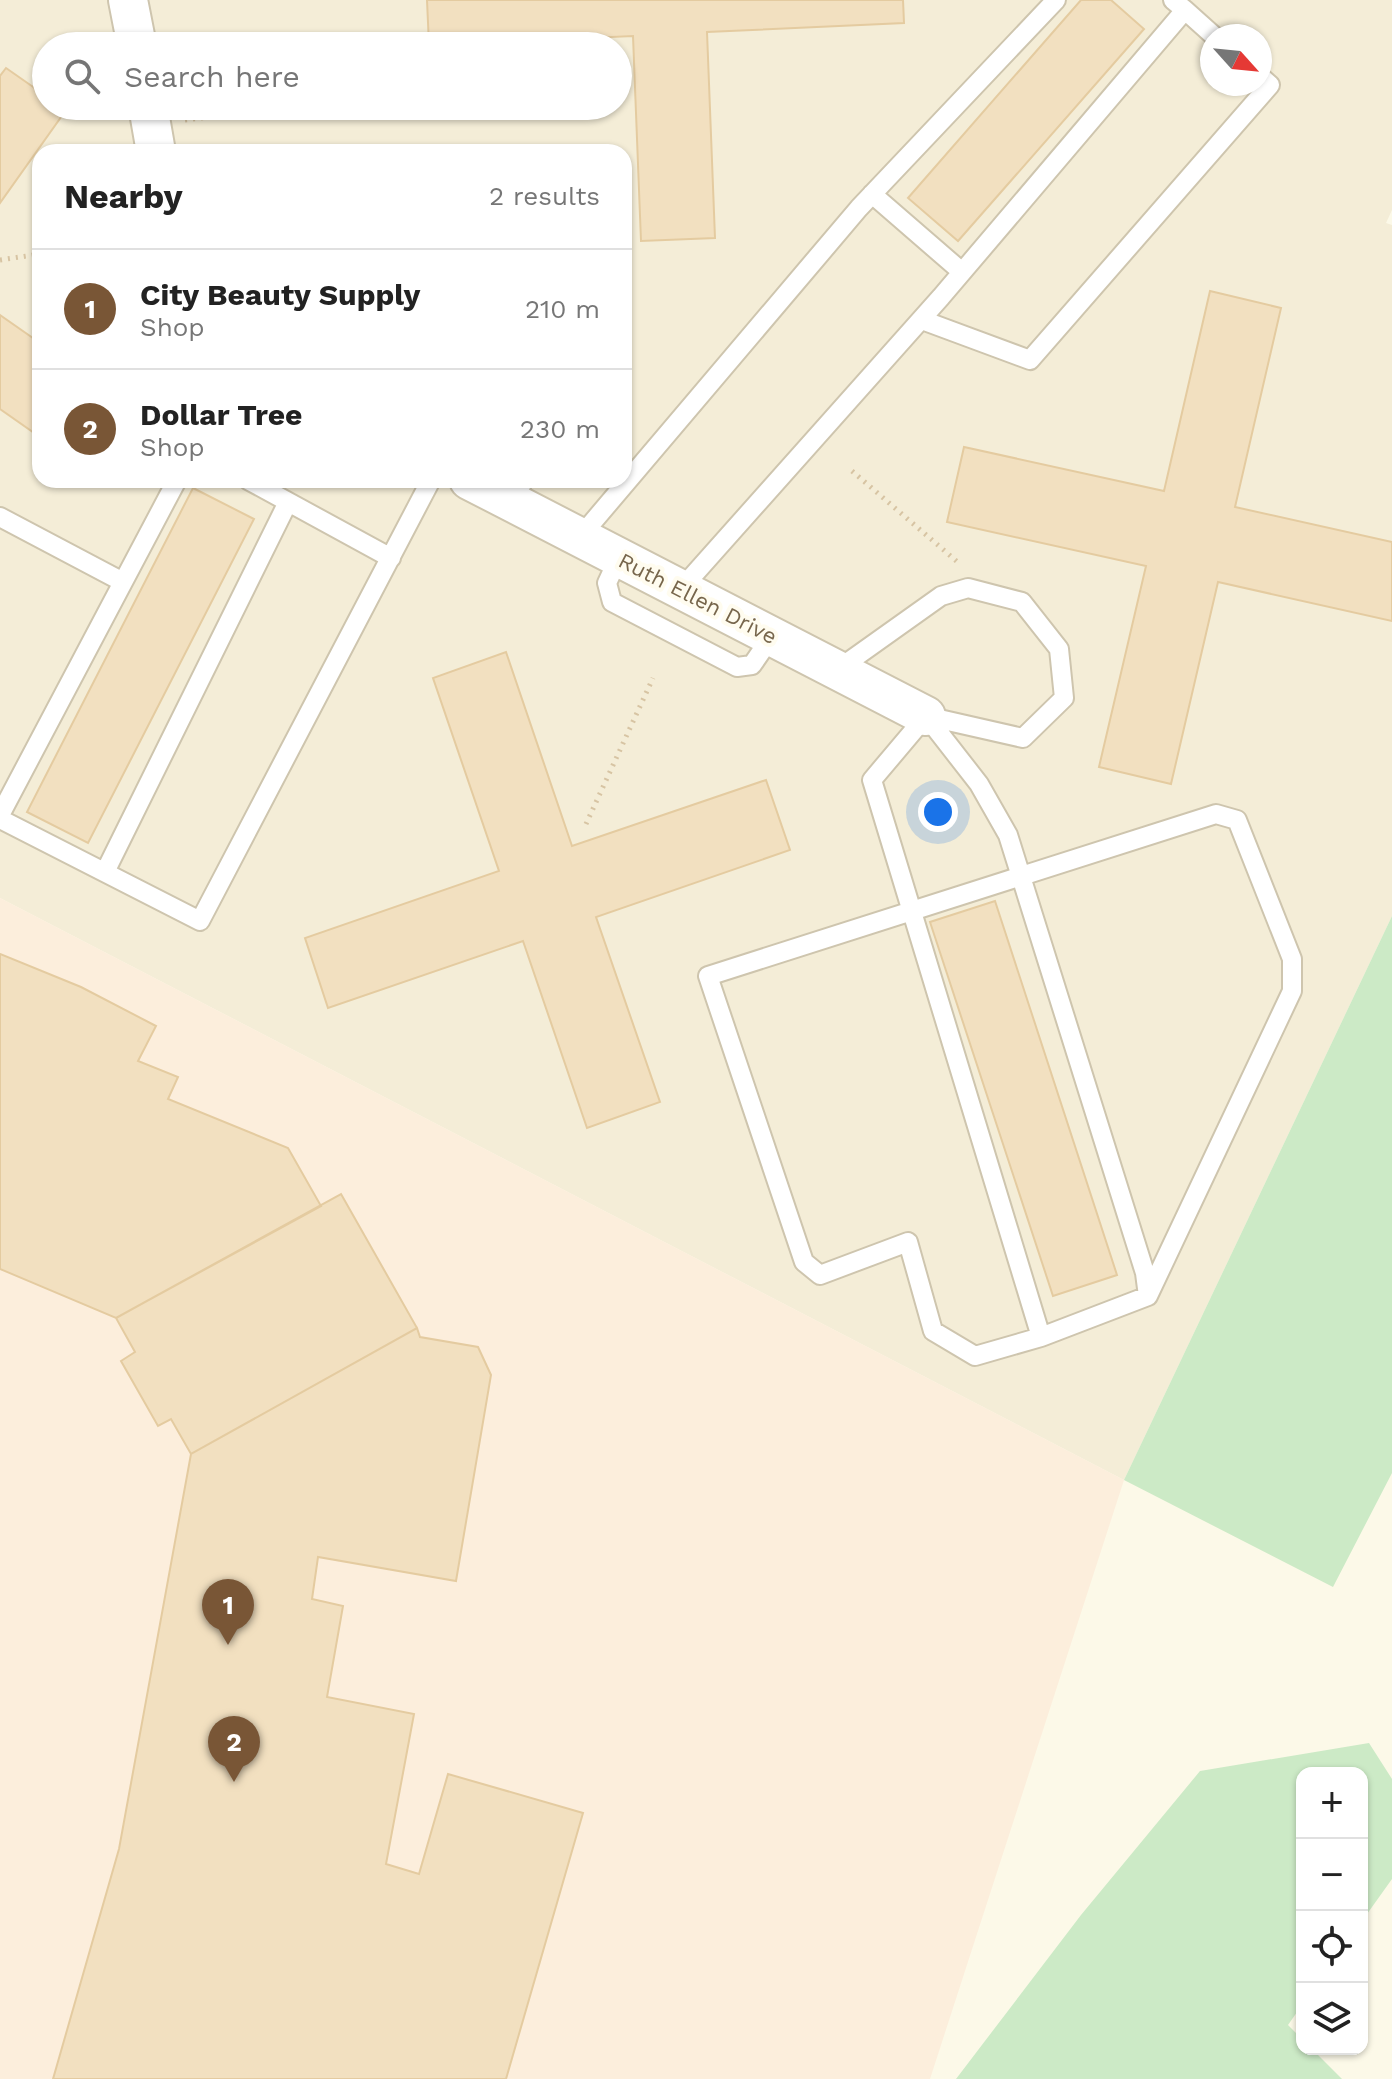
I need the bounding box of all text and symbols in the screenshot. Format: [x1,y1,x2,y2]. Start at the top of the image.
north arrow [1200,24,1272,96]
search box [32,32,632,120]
icon: search [60,54,104,98]
text: Search here [124,59,300,94]
text: Nearby [64,176,183,216]
text: 2 results [489,181,600,211]
text: City Beauty Supply [140,277,421,312]
text: 1 [84,294,96,324]
text: 210 m [525,294,600,324]
text: Shop [140,312,205,342]
text: Dollar Tree [140,397,302,432]
text: 2 [82,414,98,444]
text: 230 m [520,414,600,444]
text: Shop [140,432,205,462]
street label: Ruth Ellen Drive [614,548,781,649]
your location [918,792,958,832]
pin: 1 [202,1579,254,1645]
pin: 2 [208,1716,260,1782]
map controls [1296,1767,1368,2055]
button: + [1296,1767,1368,1839]
button: − [1296,1839,1368,1911]
button: locate [1296,1911,1368,1983]
button: layers [1296,1983,1368,2055]

